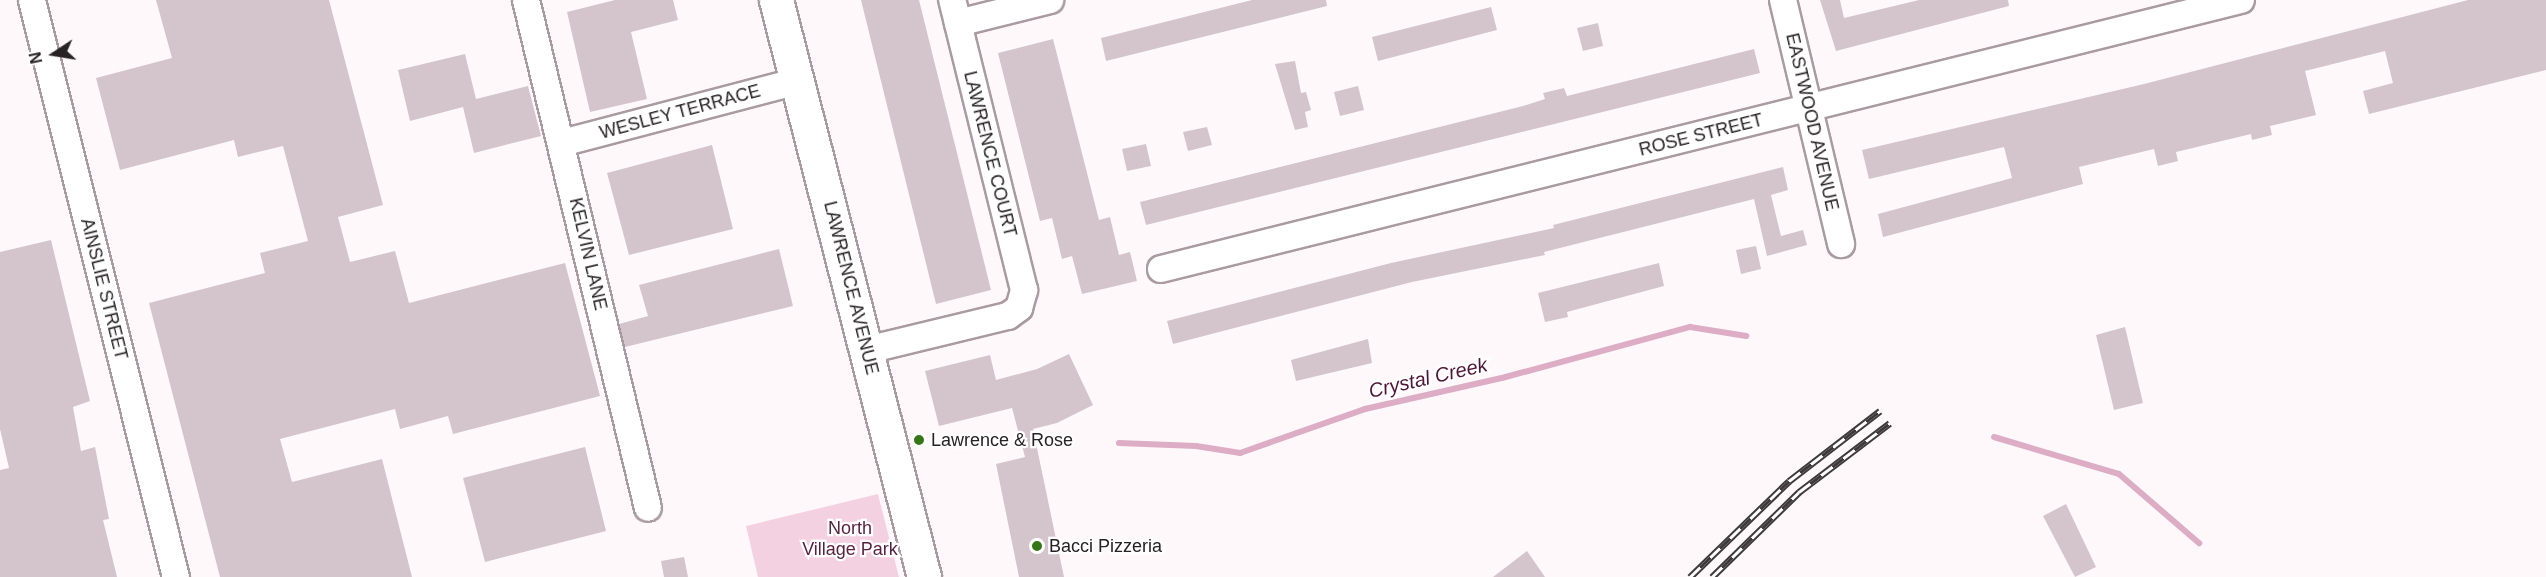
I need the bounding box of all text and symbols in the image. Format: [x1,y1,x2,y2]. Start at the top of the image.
north arrow [24,24,84,84]
street label: EASTWOOD AVENUE [1781,31,1843,213]
text: N [26,50,45,65]
street label: LAWRENCE COURT [959,69,1021,239]
street label: WESLEY TERRACE [597,80,763,144]
street label: ROSE STREET [1637,109,1765,161]
street label: KELVIN LANE [565,196,611,312]
street label: LAWRENCE AVENUE [819,199,883,377]
street label: AINSLIE STREET [76,216,132,362]
water label: Crystal Creek [1366,353,1490,403]
place label: Lawrence & Rose [931,429,1073,451]
marker: Lawrence & Rose [912,433,926,447]
park label: North Village Park [802,518,898,560]
place label: Bacci Pizzeria [1049,535,1162,557]
marker: Bacci Pizzeria [1030,539,1044,553]

